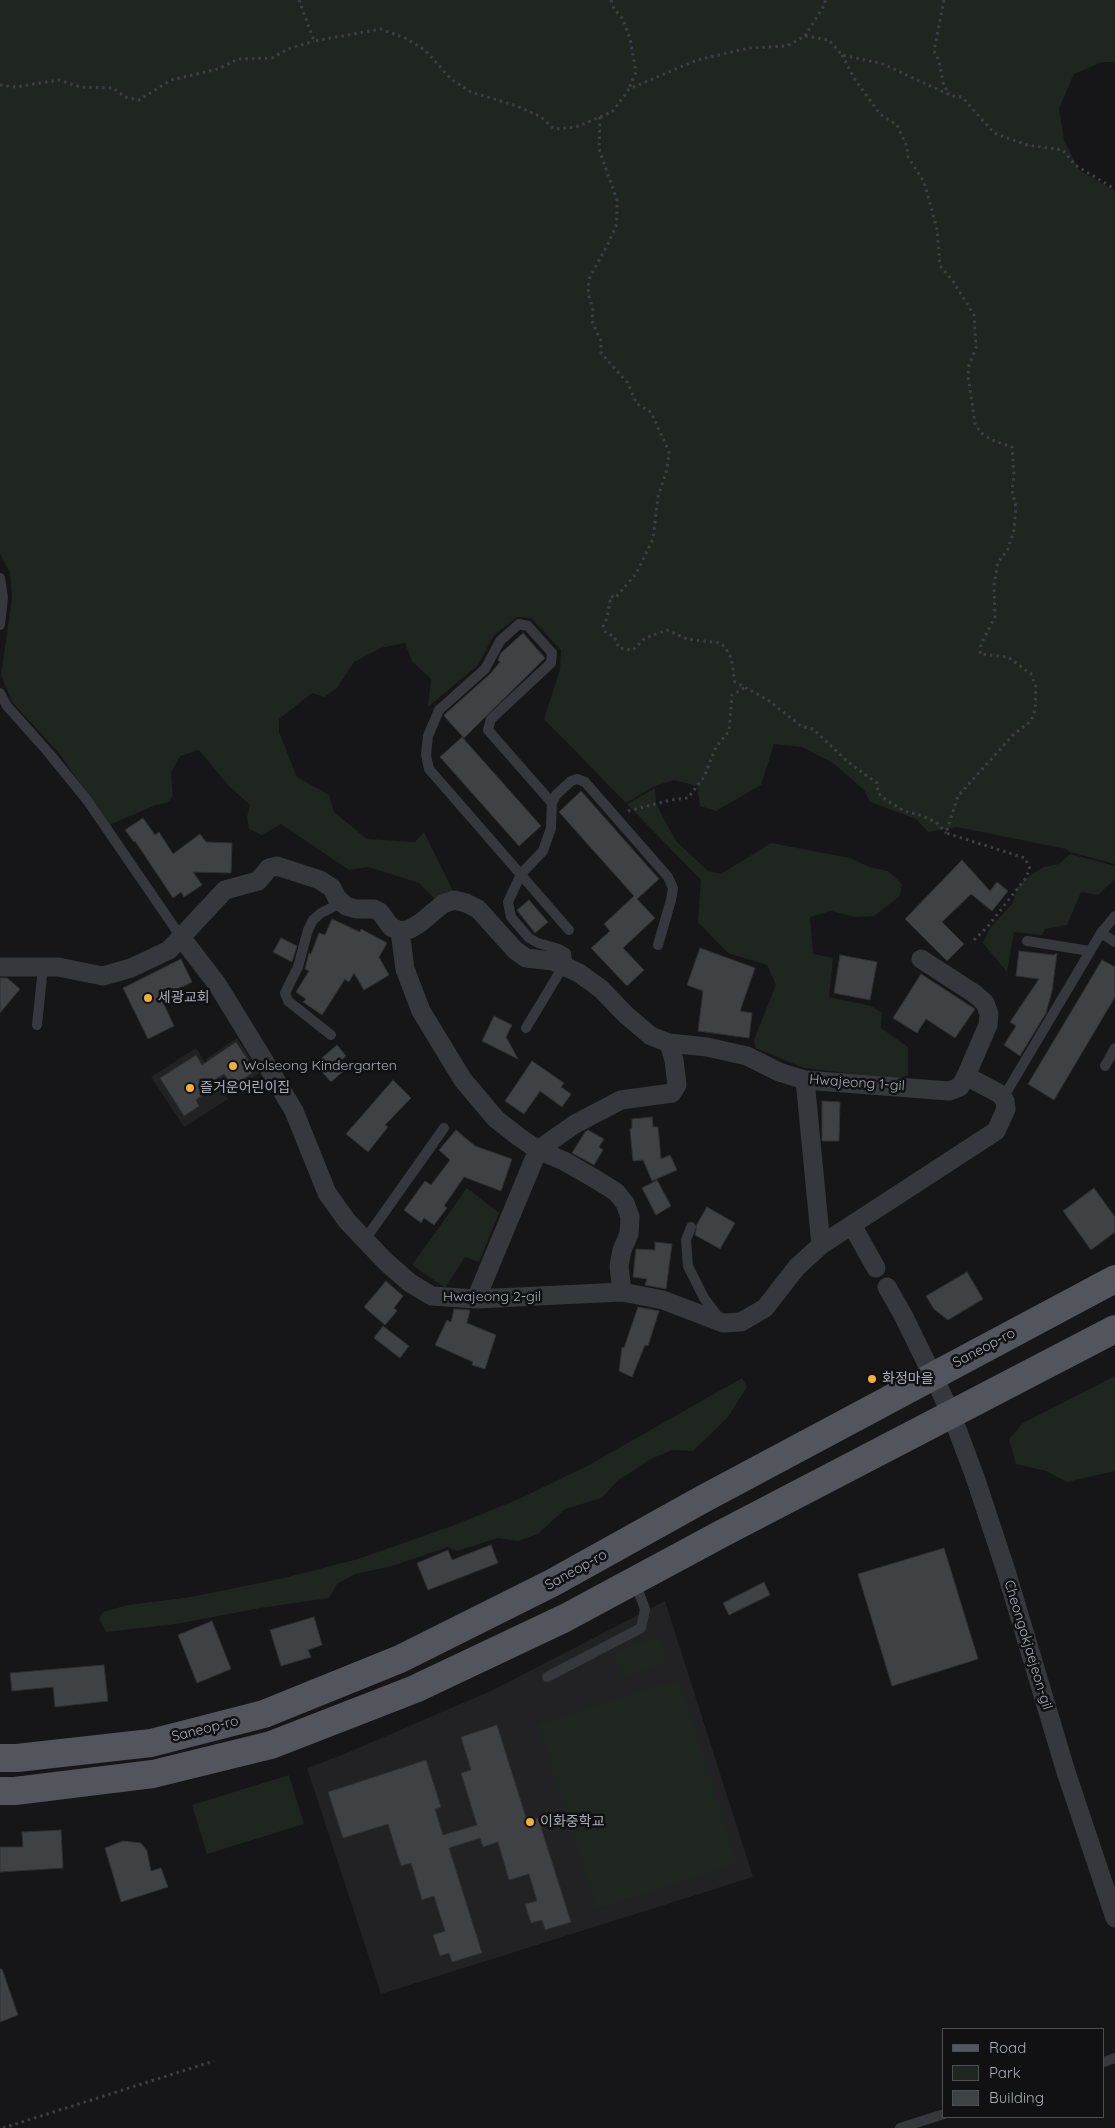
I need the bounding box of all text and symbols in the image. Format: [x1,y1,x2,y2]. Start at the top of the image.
place label: 세광교회 [158,990,210,1006]
marker: 세광교회 [142,992,154,1004]
place label: Wolseong Kindergarten [243,1058,397,1074]
marker: Wolseong Kindergarten [227,1060,239,1072]
street label: Hwajeong 1-gil [809,1071,905,1095]
place label: 즐거운어린이집 [200,1080,290,1096]
marker: 즐거운어린이집 [184,1082,196,1094]
street label: Hwajeong 2-gil [443,1289,541,1305]
street label: Saneop-ro [950,1325,1018,1371]
place label: 화정마을 [882,1371,934,1387]
marker: 화정마을 [866,1373,878,1385]
street label: Saneop-ro [542,1546,610,1594]
street label: Cheongokjaejeon-gil [1000,1578,1056,1712]
street label: Saneop-ro [170,1713,240,1745]
place label: 이화중학교 [540,1814,604,1830]
marker: 이화중학교 [524,1816,536,1828]
legend [942,2028,1105,2118]
text: Road [989,2038,1026,2057]
text: Park [989,2063,1021,2082]
text: Building [989,2088,1044,2107]

